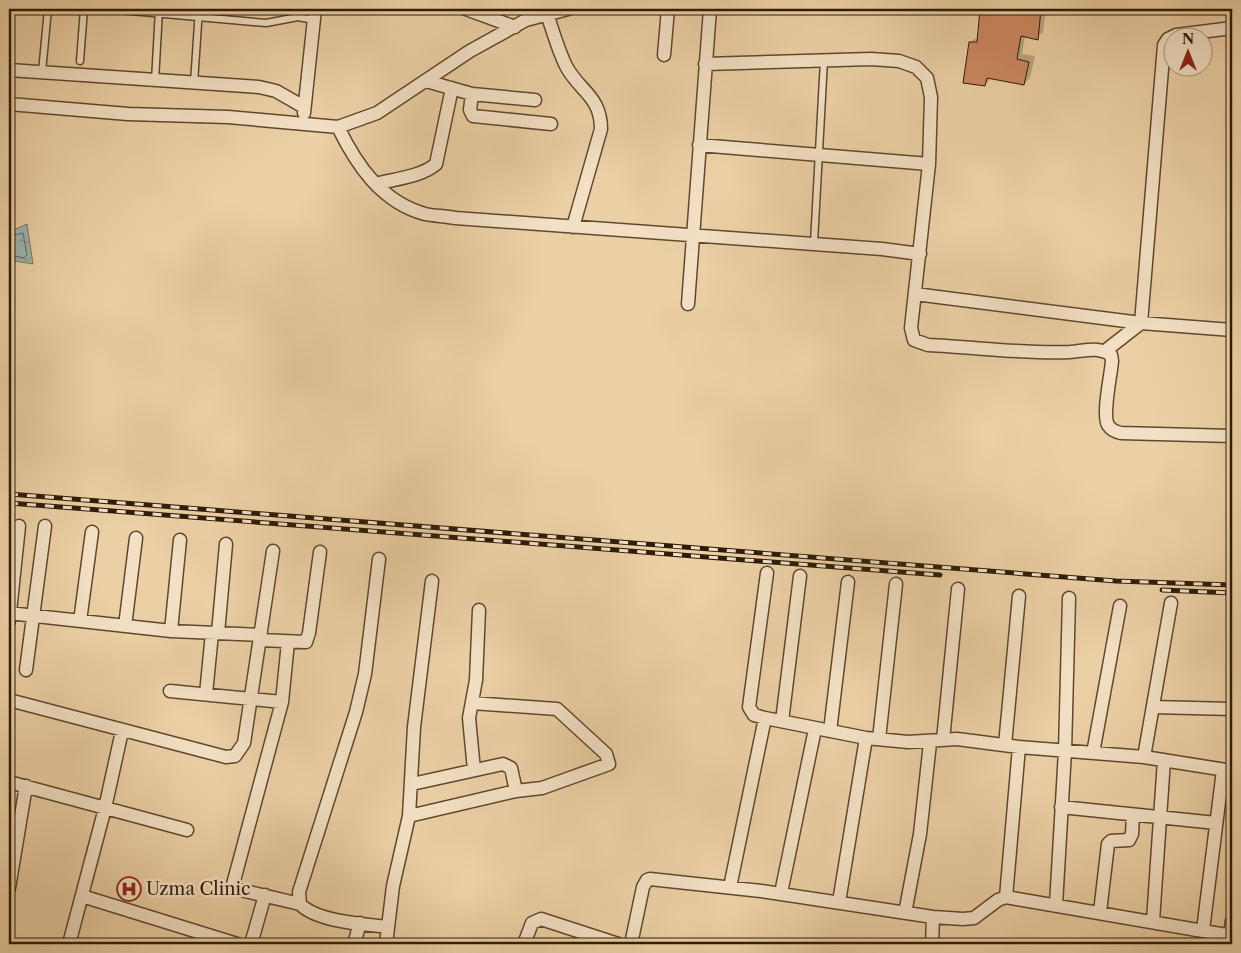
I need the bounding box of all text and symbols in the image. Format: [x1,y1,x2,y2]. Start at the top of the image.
north arrow [1164,28,1214,78]
text: N [1182,30,1194,48]
hospital icon: Uzma Clinic [116,876,142,902]
place label: Uzma Clinic [146,878,250,900]

